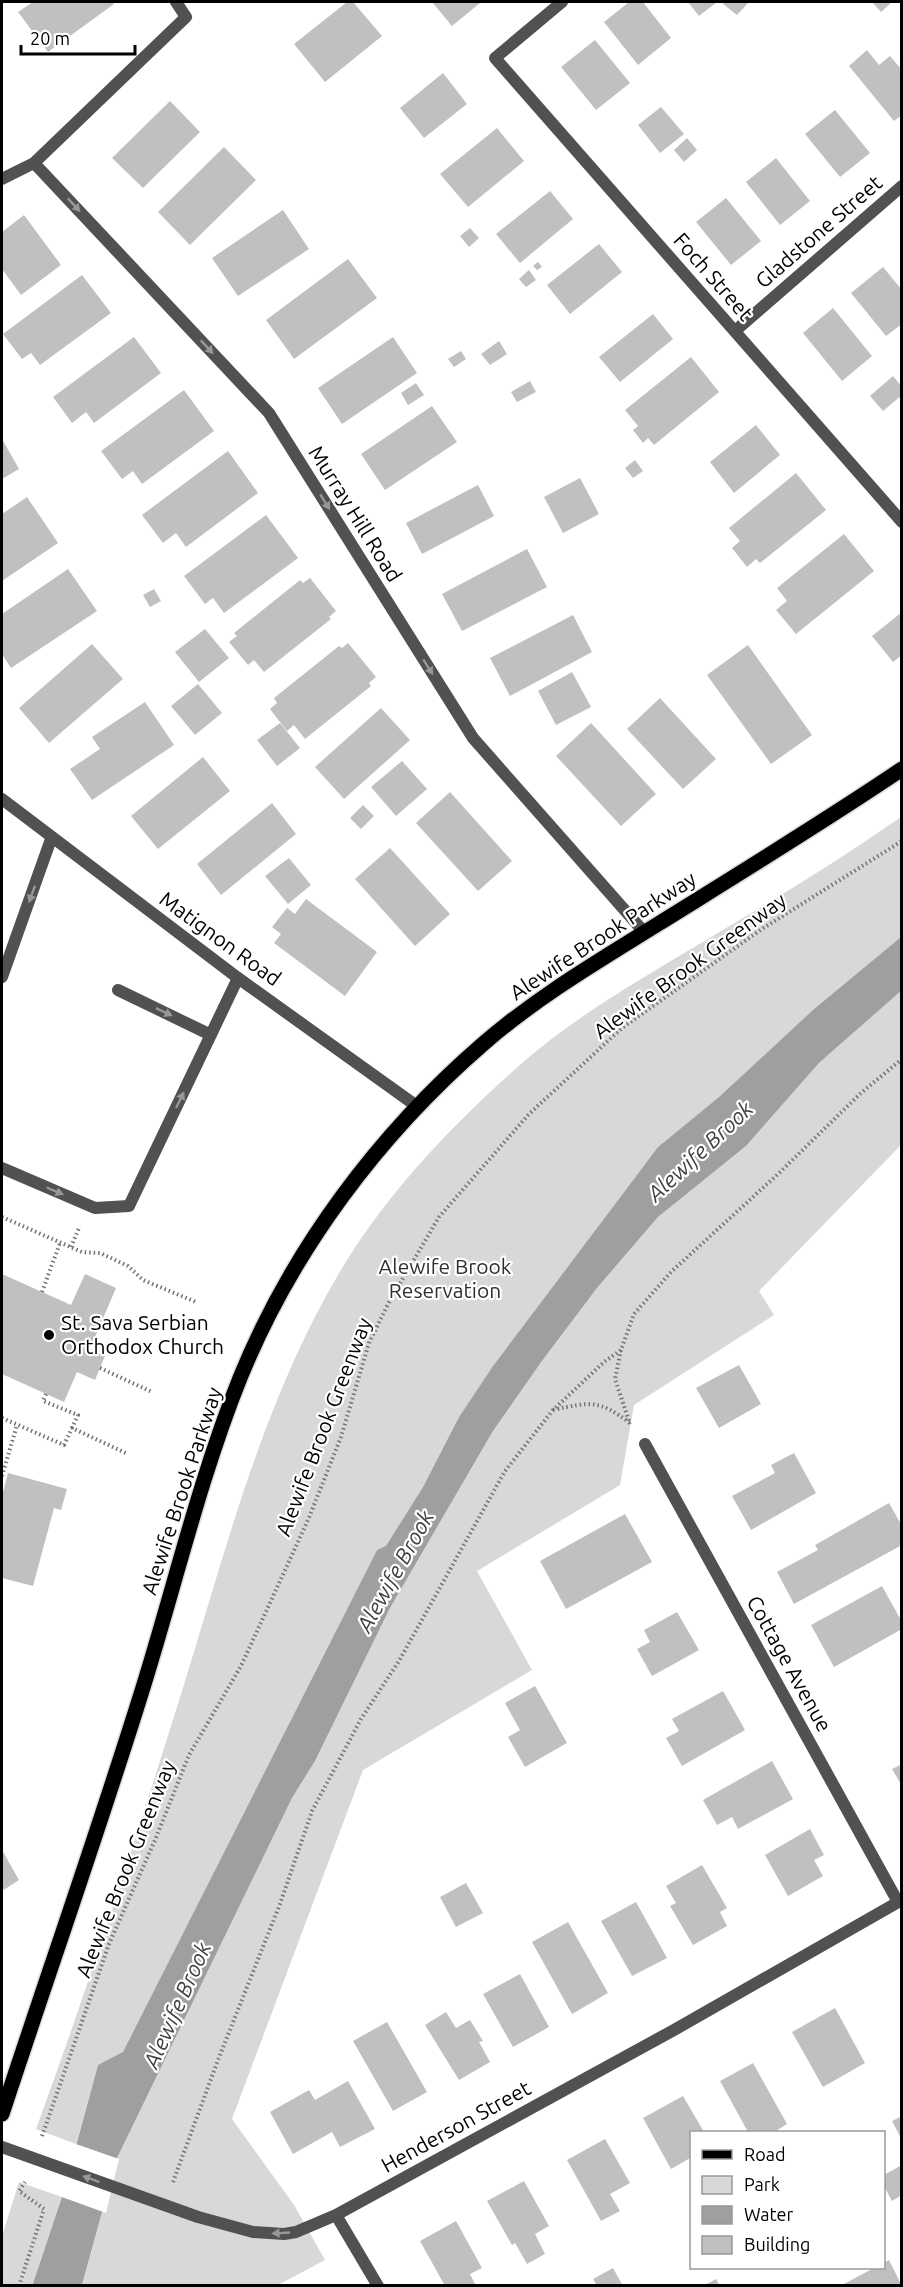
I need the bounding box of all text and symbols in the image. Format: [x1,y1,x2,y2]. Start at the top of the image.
scale bar [21,18,135,56]
text: 20 m [30,28,70,48]
street label: Gladstone Street [750,170,886,293]
one-way arrow [67,198,81,212]
street label: Foch Street [669,228,758,325]
one-way arrow [200,340,214,354]
street label: Murray Hill Road [304,441,407,586]
one-way arrow [319,494,330,510]
one-way arrow [423,659,434,675]
street label: Alewife Brook Parkway [505,866,700,1004]
one-way arrow [27,885,36,903]
street label: Matignon Road [155,886,286,990]
street label: Alewife Brook Greenway [589,887,790,1043]
one-way arrow [156,1008,173,1017]
one-way arrow [175,1091,184,1108]
water label: Alewife Brook [641,1095,759,1207]
one-way arrow [46,1187,64,1196]
park label: Alewife Brook Reservation [379,1254,512,1302]
place label: St. Sava Serbian Orthodox Church [61,1310,224,1358]
street label: Alewife Brook Greenway [270,1314,376,1539]
marker: St. Sava Serbian Orthodox Church [42,1328,56,1342]
street label: Alewife Brook Parkway [136,1384,226,1597]
water label: Alewife Brook [350,1505,439,1637]
street label: Cottage Avenue [743,1591,837,1736]
street label: Alewife Brook Greenway [70,1757,180,1981]
water label: Alewife Brook [137,1937,217,2073]
street label: Henderson Street [377,2075,534,2177]
legend [690,2131,885,2269]
text: Road [744,2144,786,2164]
one-way arrow [82,2174,100,2184]
text: Park [744,2174,780,2194]
text: Water [744,2204,794,2224]
one-way arrow [272,2229,291,2238]
text: Building [744,2234,810,2254]

